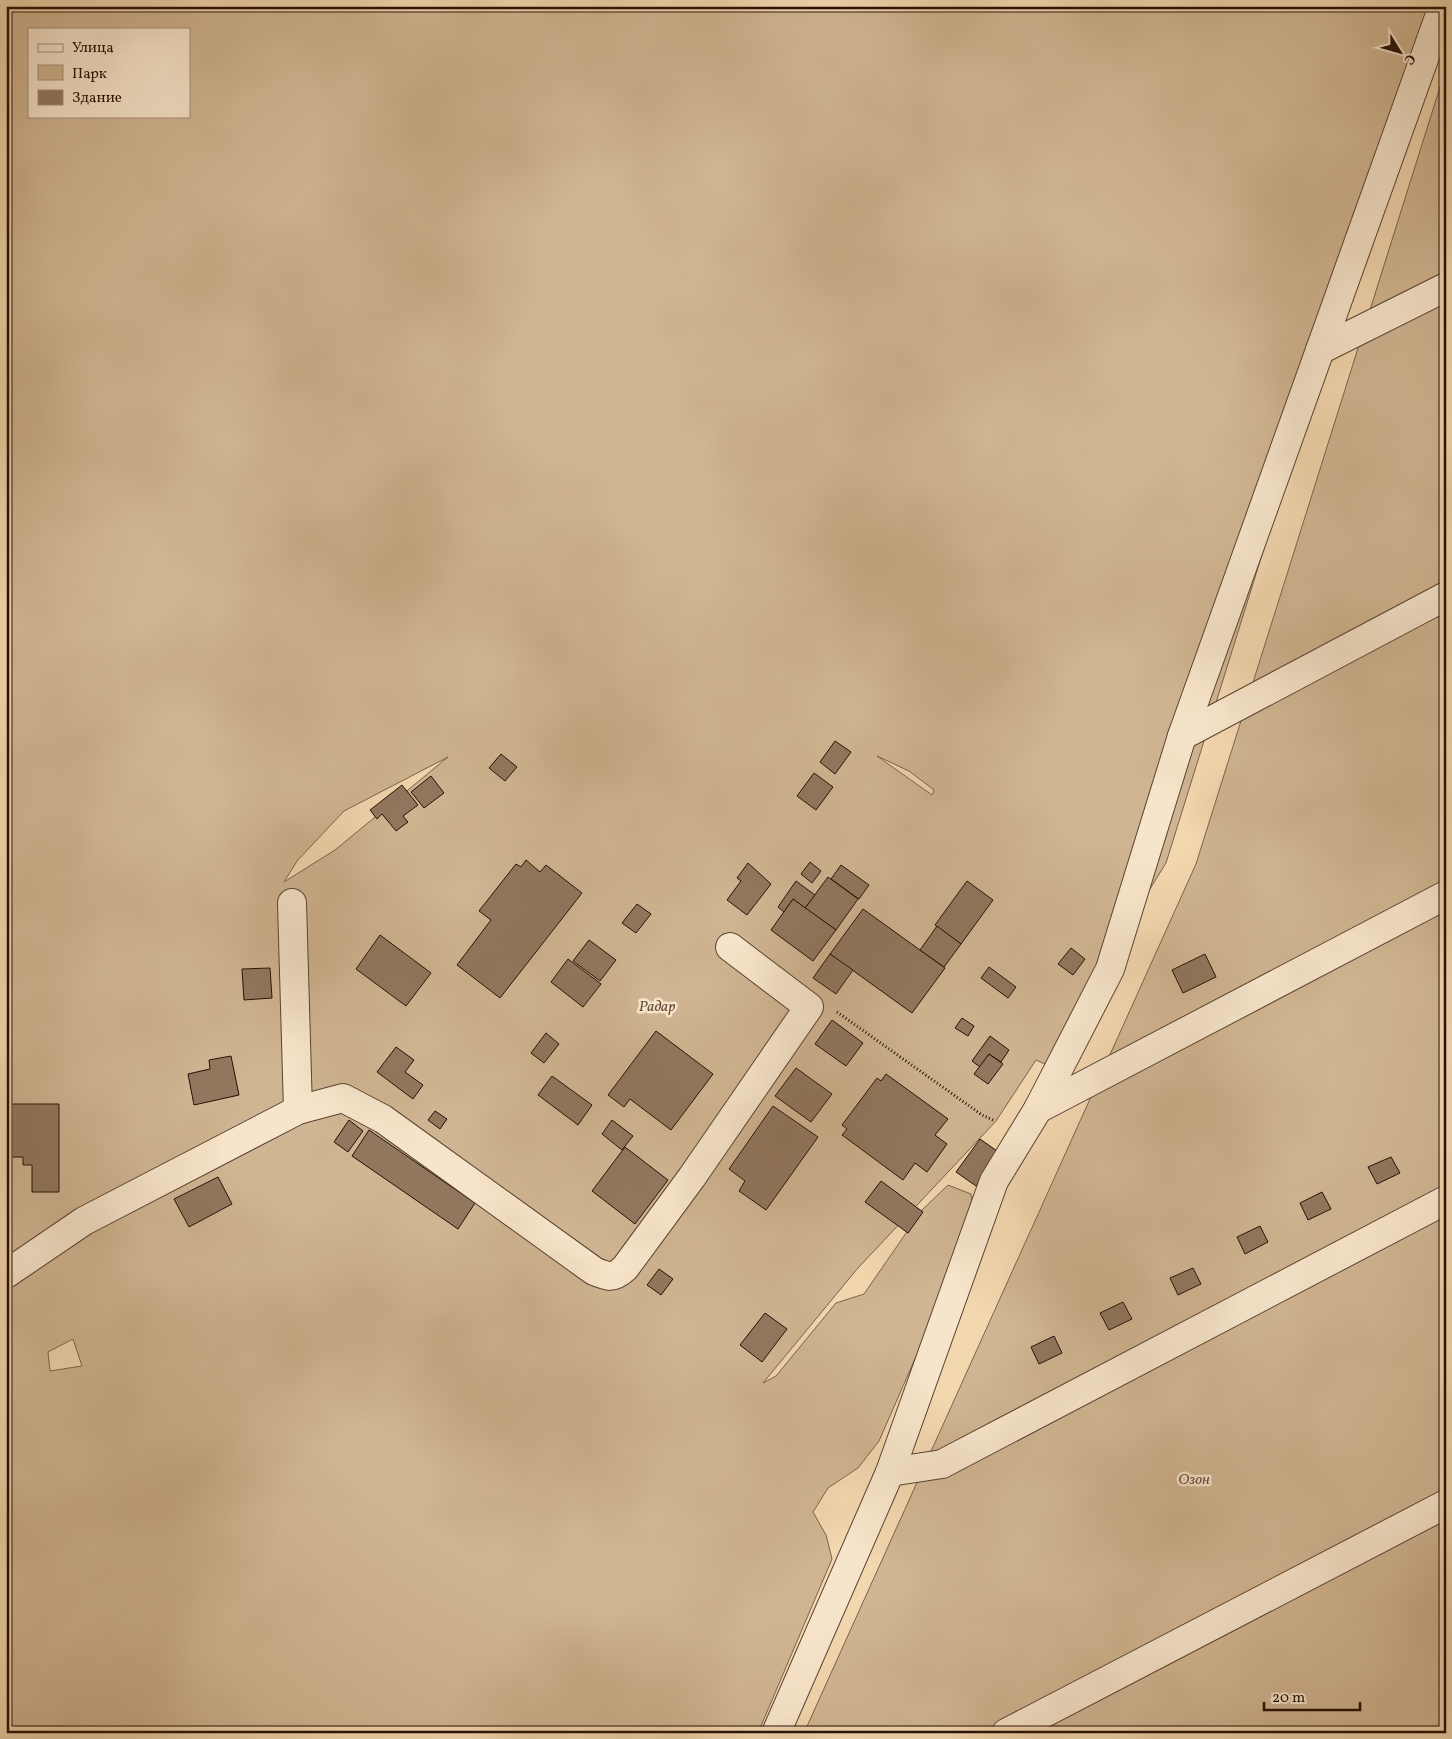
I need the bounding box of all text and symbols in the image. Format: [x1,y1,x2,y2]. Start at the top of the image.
legend [28,28,190,118]
north arrow [1374,28,1424,78]
text: Улица [72,38,114,59]
text: С [1399,50,1419,68]
text: Парк [72,64,107,85]
text: Здание [72,88,122,109]
park label: Радар [639,997,675,1018]
park label: Озон [1178,1470,1210,1491]
scale bar [1264,1679,1361,1711]
text: 20 m [1272,1688,1305,1709]

